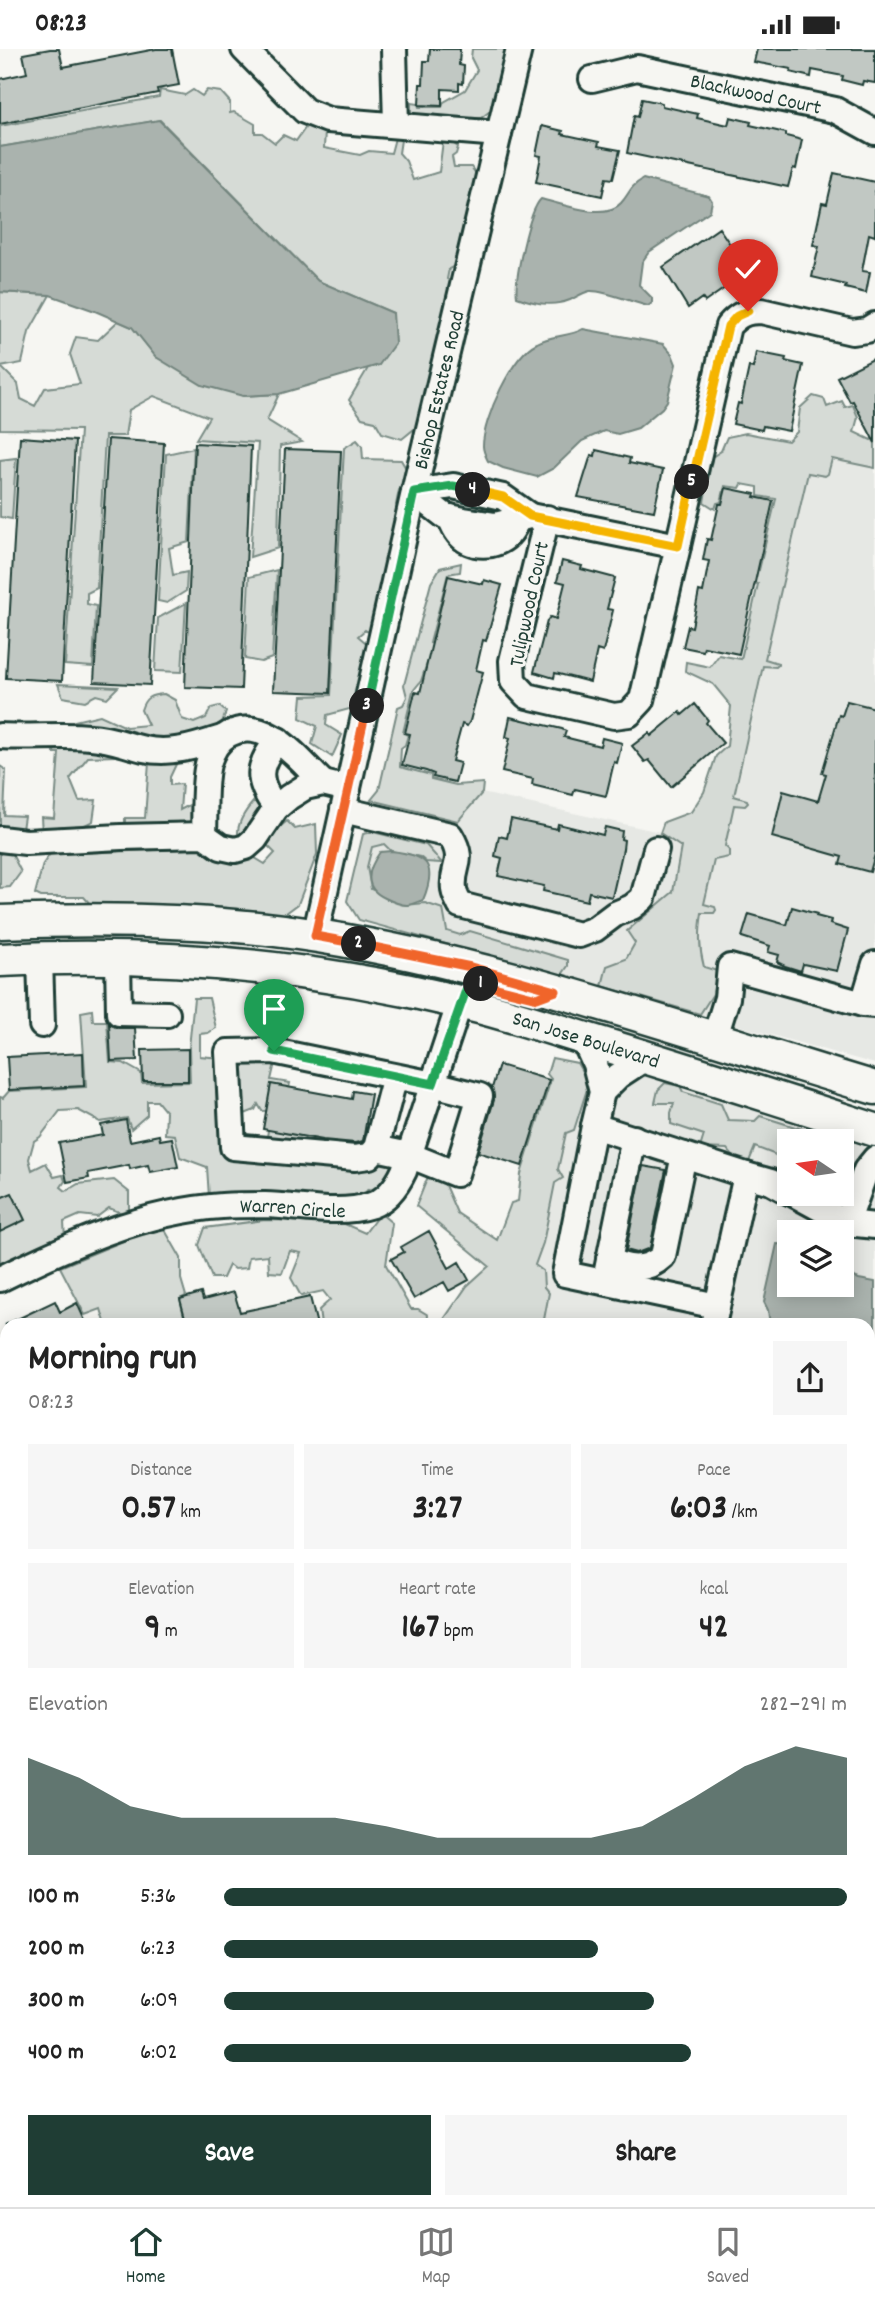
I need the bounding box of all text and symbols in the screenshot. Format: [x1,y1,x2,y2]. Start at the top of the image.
text: 08:23 [35,6,87,43]
street label: Blackwood Court [687,68,824,125]
pin [718,239,778,311]
icon: check [729,250,767,288]
street label: Bishop Estates Road [408,308,474,473]
pin: 5 [674,465,710,499]
text: 5 [687,468,696,495]
pin: 4 [456,473,490,507]
text: 4 [469,476,476,503]
street label: Tulipwood Court [503,539,559,670]
pin: 3 [350,689,384,723]
text: 3 [362,692,371,719]
pin: 2 [342,927,376,961]
text: 2 [354,930,363,957]
pin: 1 [463,967,498,1002]
text: 1 [478,970,483,997]
pin [244,979,304,1051]
icon: arrive [255,990,293,1028]
street label: San Jose Boulevard [508,1005,663,1078]
north arrow [777,1129,854,1206]
map controls [777,1129,854,1297]
street label: Warren Circle [240,1193,346,1228]
button: layers [777,1220,854,1297]
text: Morning run [28,1333,197,1388]
button: share [773,1341,847,1415]
text: 08:23 [28,1387,74,1420]
text: Distance [130,1458,192,1485]
text: Time [421,1458,454,1485]
text: Pace [697,1458,731,1485]
text: 0.57 [121,1485,176,1535]
text: 3:27 [412,1485,463,1535]
text: 6:03 [670,1485,727,1535]
text: km [176,1500,201,1527]
text: /km [727,1500,758,1527]
text: Elevation [128,1577,194,1604]
text: Heart rate [399,1577,476,1604]
text: kcal [699,1577,728,1604]
text: 9 [144,1604,160,1654]
text: 167 [401,1604,439,1654]
text: 42 [699,1604,729,1654]
text: m [160,1619,178,1646]
text: bpm [439,1619,474,1646]
text: Elevation [28,1689,108,1722]
text: 282–291 m [760,1689,847,1722]
text: 100 m [28,1881,79,1914]
text: 5:36 [140,1881,176,1914]
text: 200 m [28,1933,84,1966]
text: 6:23 [140,1933,175,1966]
text: 300 m [28,1985,84,2018]
text: 6:09 [140,1985,178,2018]
text: 400 m [28,2037,84,2070]
text: 6:02 [140,2037,178,2070]
button: Save [28,2115,431,2195]
button: Share [445,2115,847,2195]
tab: Home [126,2223,165,2292]
tab: Map [417,2223,455,2292]
tab: Saved [707,2223,749,2292]

